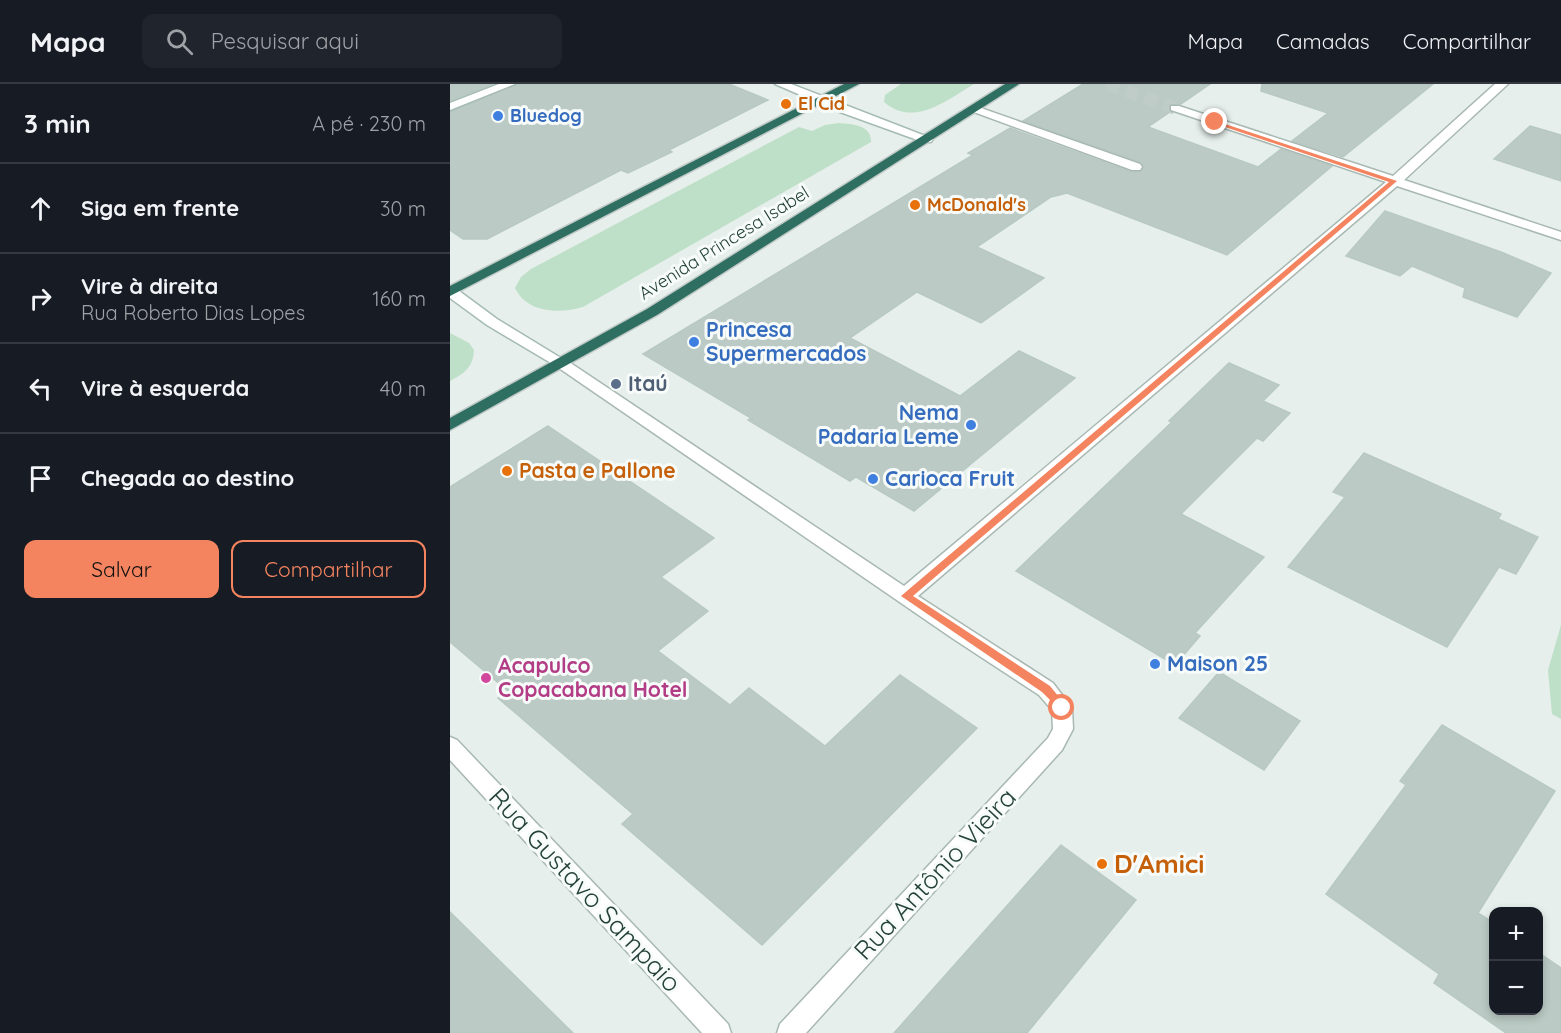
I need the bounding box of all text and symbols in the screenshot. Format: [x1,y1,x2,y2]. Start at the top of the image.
search box [142,14,562,68]
text: Mapa [30,24,106,59]
icon: search [163,25,196,58]
text: Pesquisar aqui [211,27,359,55]
text: Mapa [1188,28,1243,54]
text: Camadas [1276,28,1370,54]
text: Compartilhar [1403,28,1531,54]
place label: El Cid [798,92,845,115]
marker: El Cid [779,97,793,111]
place label: Bluedog [510,104,582,127]
text: 3 min [24,107,91,140]
route end [1201,108,1227,134]
marker: Bluedog [491,109,505,123]
text: A pé · 230 m [312,111,426,136]
street label: Avenida Princesa Isabel [634,181,813,304]
icon: ahead [24,192,57,225]
place label: McDonald's [927,193,1026,216]
text: Siga em frente [81,194,239,222]
text: 30 m [380,196,426,221]
marker: McDonald's [908,198,922,212]
text: Vire à direita [81,272,218,300]
icon: right [24,282,57,315]
text: 160 m [372,286,426,311]
text: Rua Roberto Dias Lopes [81,300,305,325]
place label: Princesa Supermercados [706,316,866,366]
marker: Princesa Supermercados [687,335,701,349]
place label: Itaú [628,370,668,396]
icon: left [24,372,57,405]
text: Vire à esquerda [81,374,249,402]
text: 40 m [380,376,426,401]
marker: Itaú [609,377,623,391]
place label: Nema Padaria Leme [818,399,959,449]
marker: Nema Padaria Leme [964,418,978,432]
place label: Pasta e Pallone [519,457,676,483]
icon: arrive [24,462,57,495]
text: Chegada ao destino [81,464,294,492]
marker: Pasta e Pallone [500,464,514,478]
place label: Carioca Fruit [885,465,1015,491]
marker: Carioca Fruit [866,472,880,486]
button: Salvar [24,540,219,598]
button: Compartilhar [231,540,426,598]
place label: Maison 25 [1167,650,1268,676]
place label: Acapulco Copacabana Hotel [498,652,687,702]
marker: Maison 25 [1148,657,1162,671]
marker: Acapulco Copacabana Hotel [479,671,493,685]
route start [1048,694,1074,720]
street label: Rua Gustavo Sampaio [482,781,689,999]
street label: Rua Antônio Vieira [846,781,1023,967]
place label: D'Amici [1114,847,1204,880]
marker: D'Amici [1095,857,1109,871]
map controls [1489,907,1543,1015]
button: + [1489,907,1543,961]
button: − [1489,961,1543,1015]

